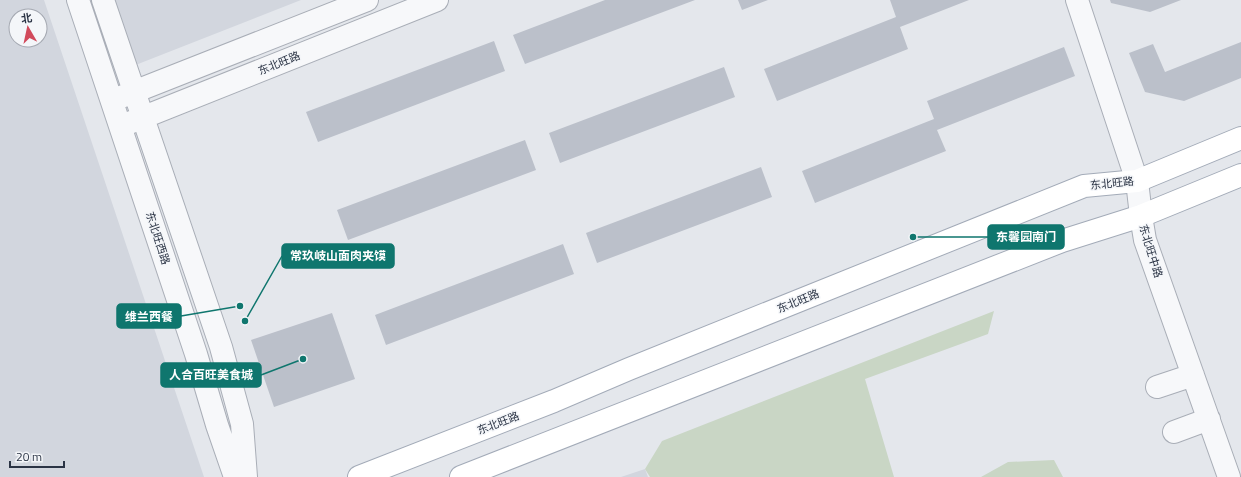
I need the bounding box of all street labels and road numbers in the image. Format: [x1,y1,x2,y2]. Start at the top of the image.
street label: 东北旺路 [256,47,302,79]
street label: 东北旺路 [1089,173,1135,193]
street label: 东北旺西路 [142,209,174,267]
street label: 东北旺中路 [1135,222,1167,280]
street label: 东北旺路 [775,285,821,317]
street label: 东北旺路 [475,408,521,438]

